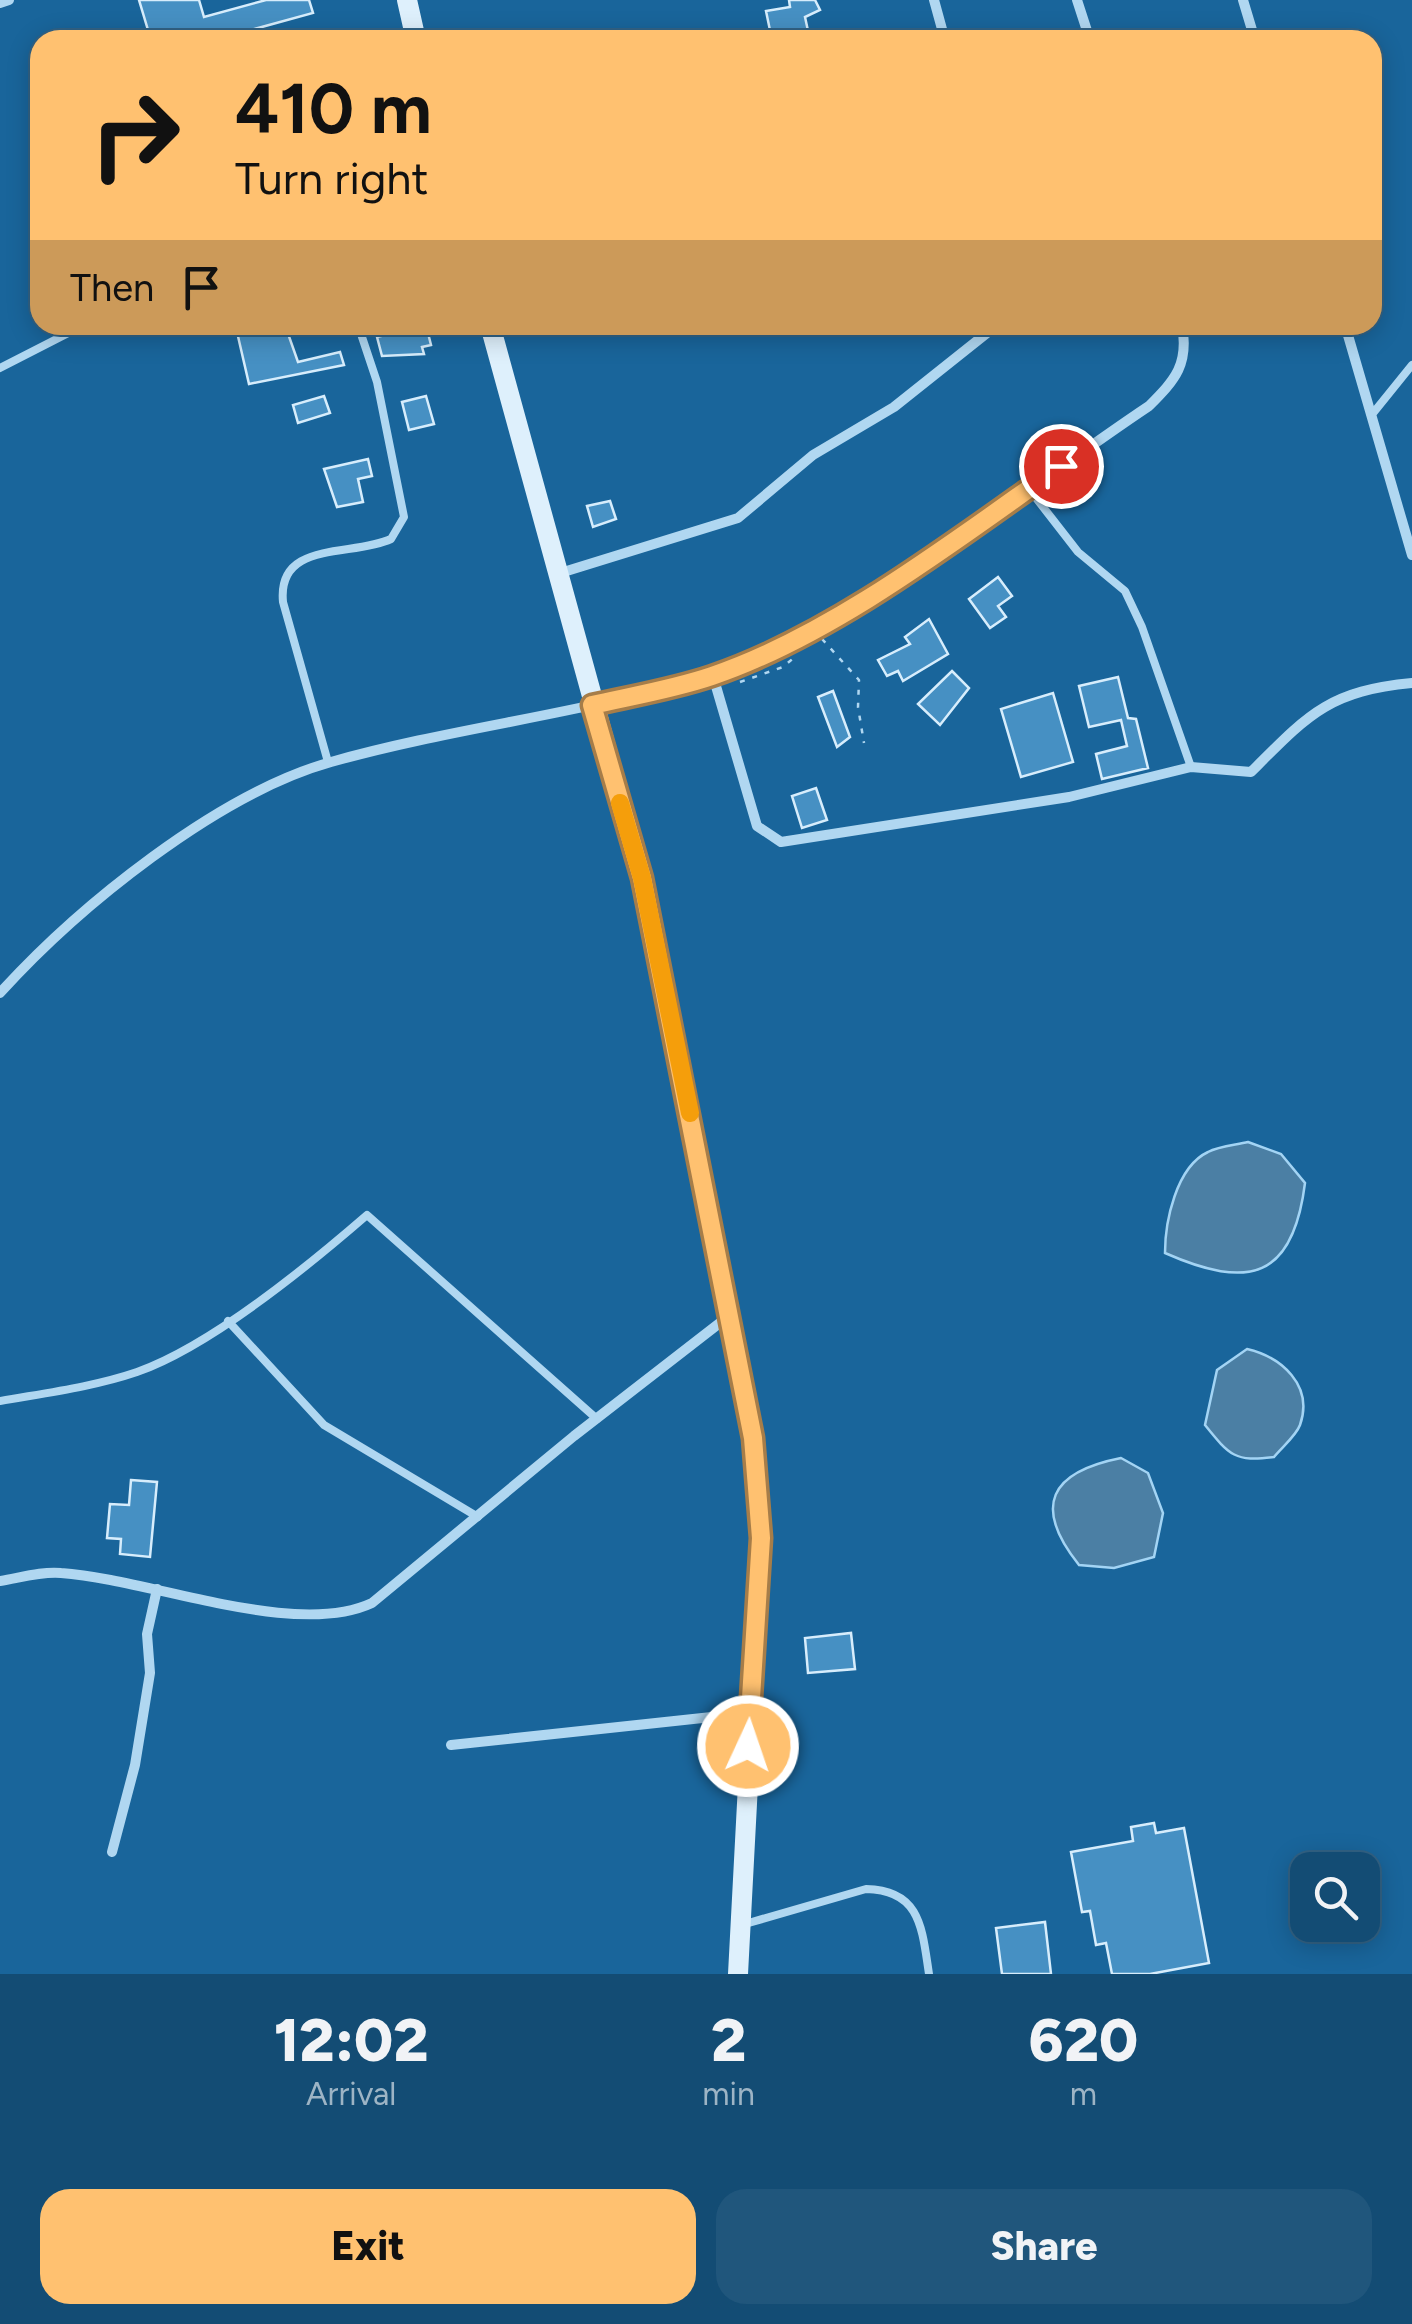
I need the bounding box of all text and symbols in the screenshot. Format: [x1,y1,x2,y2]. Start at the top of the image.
text: 410 m [235,66,432,151]
icon: right [70,70,200,200]
text: Turn right [235,151,428,205]
icon: arrive [174,260,229,315]
text: Then [70,265,154,311]
pin [1019,424,1104,509]
icon: arrive [1034,439,1089,494]
position arrow [696,1694,800,1798]
map controls [1290,1852,1380,1942]
button: search [1290,1852,1380,1942]
text: 12:02 [274,2004,428,2076]
text: 2 [711,2004,746,2076]
text: 620 [1029,2004,1138,2076]
text: Arrival [306,2075,396,2113]
text: min [702,2075,755,2113]
text: m [1070,2075,1097,2113]
button: Exit [40,2189,696,2304]
button: Share [716,2189,1372,2304]

